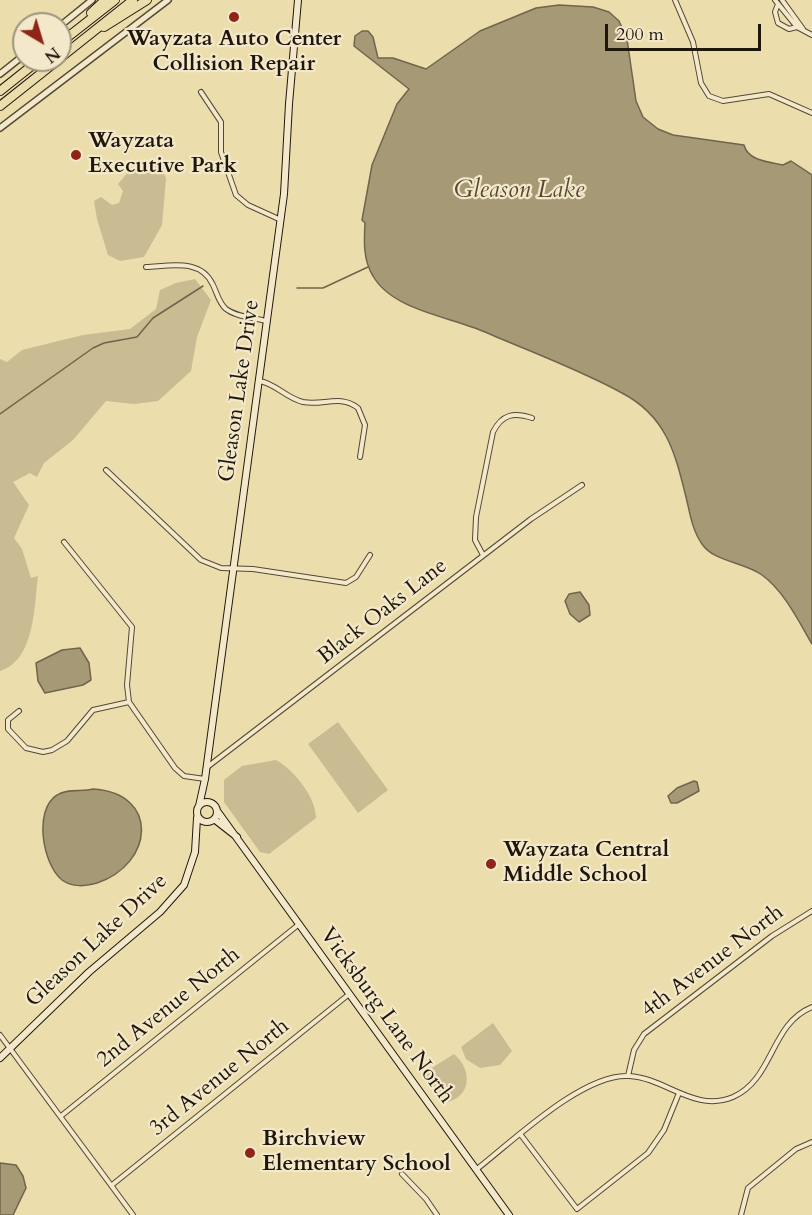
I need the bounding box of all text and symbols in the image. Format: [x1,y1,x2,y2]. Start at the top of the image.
marker: Wayzata Auto Center Collision Repair [227,10,241,24]
north arrow [12,12,72,72]
scale bar [608,12,764,50]
text: 200 m [616,22,664,47]
place label: Wayzata Auto Center Collision Repair [127,27,341,78]
text: N [40,42,64,68]
place label: Wayzata Executive Park [88,129,237,180]
marker: Wayzata Executive Park [69,148,83,162]
water label: Gleason Lake [454,177,584,205]
street label: Gleason Lake Drive [214,298,266,484]
street label: Black Oaks Lane [313,553,453,671]
place label: Wayzata Central Middle School [503,838,669,890]
marker: Wayzata Central Middle School [484,857,498,871]
street label: Gleason Lake Drive [21,869,173,1013]
street label: 4th Avenue North [637,900,789,1024]
street label: Vicksburg Lane North [313,923,459,1109]
street label: 2nd Avenue North [92,942,246,1074]
street label: 3rd Avenue North [145,1014,295,1142]
place label: Birchview Elementary School [262,1127,451,1178]
marker: Birchview Elementary School [243,1146,257,1160]

